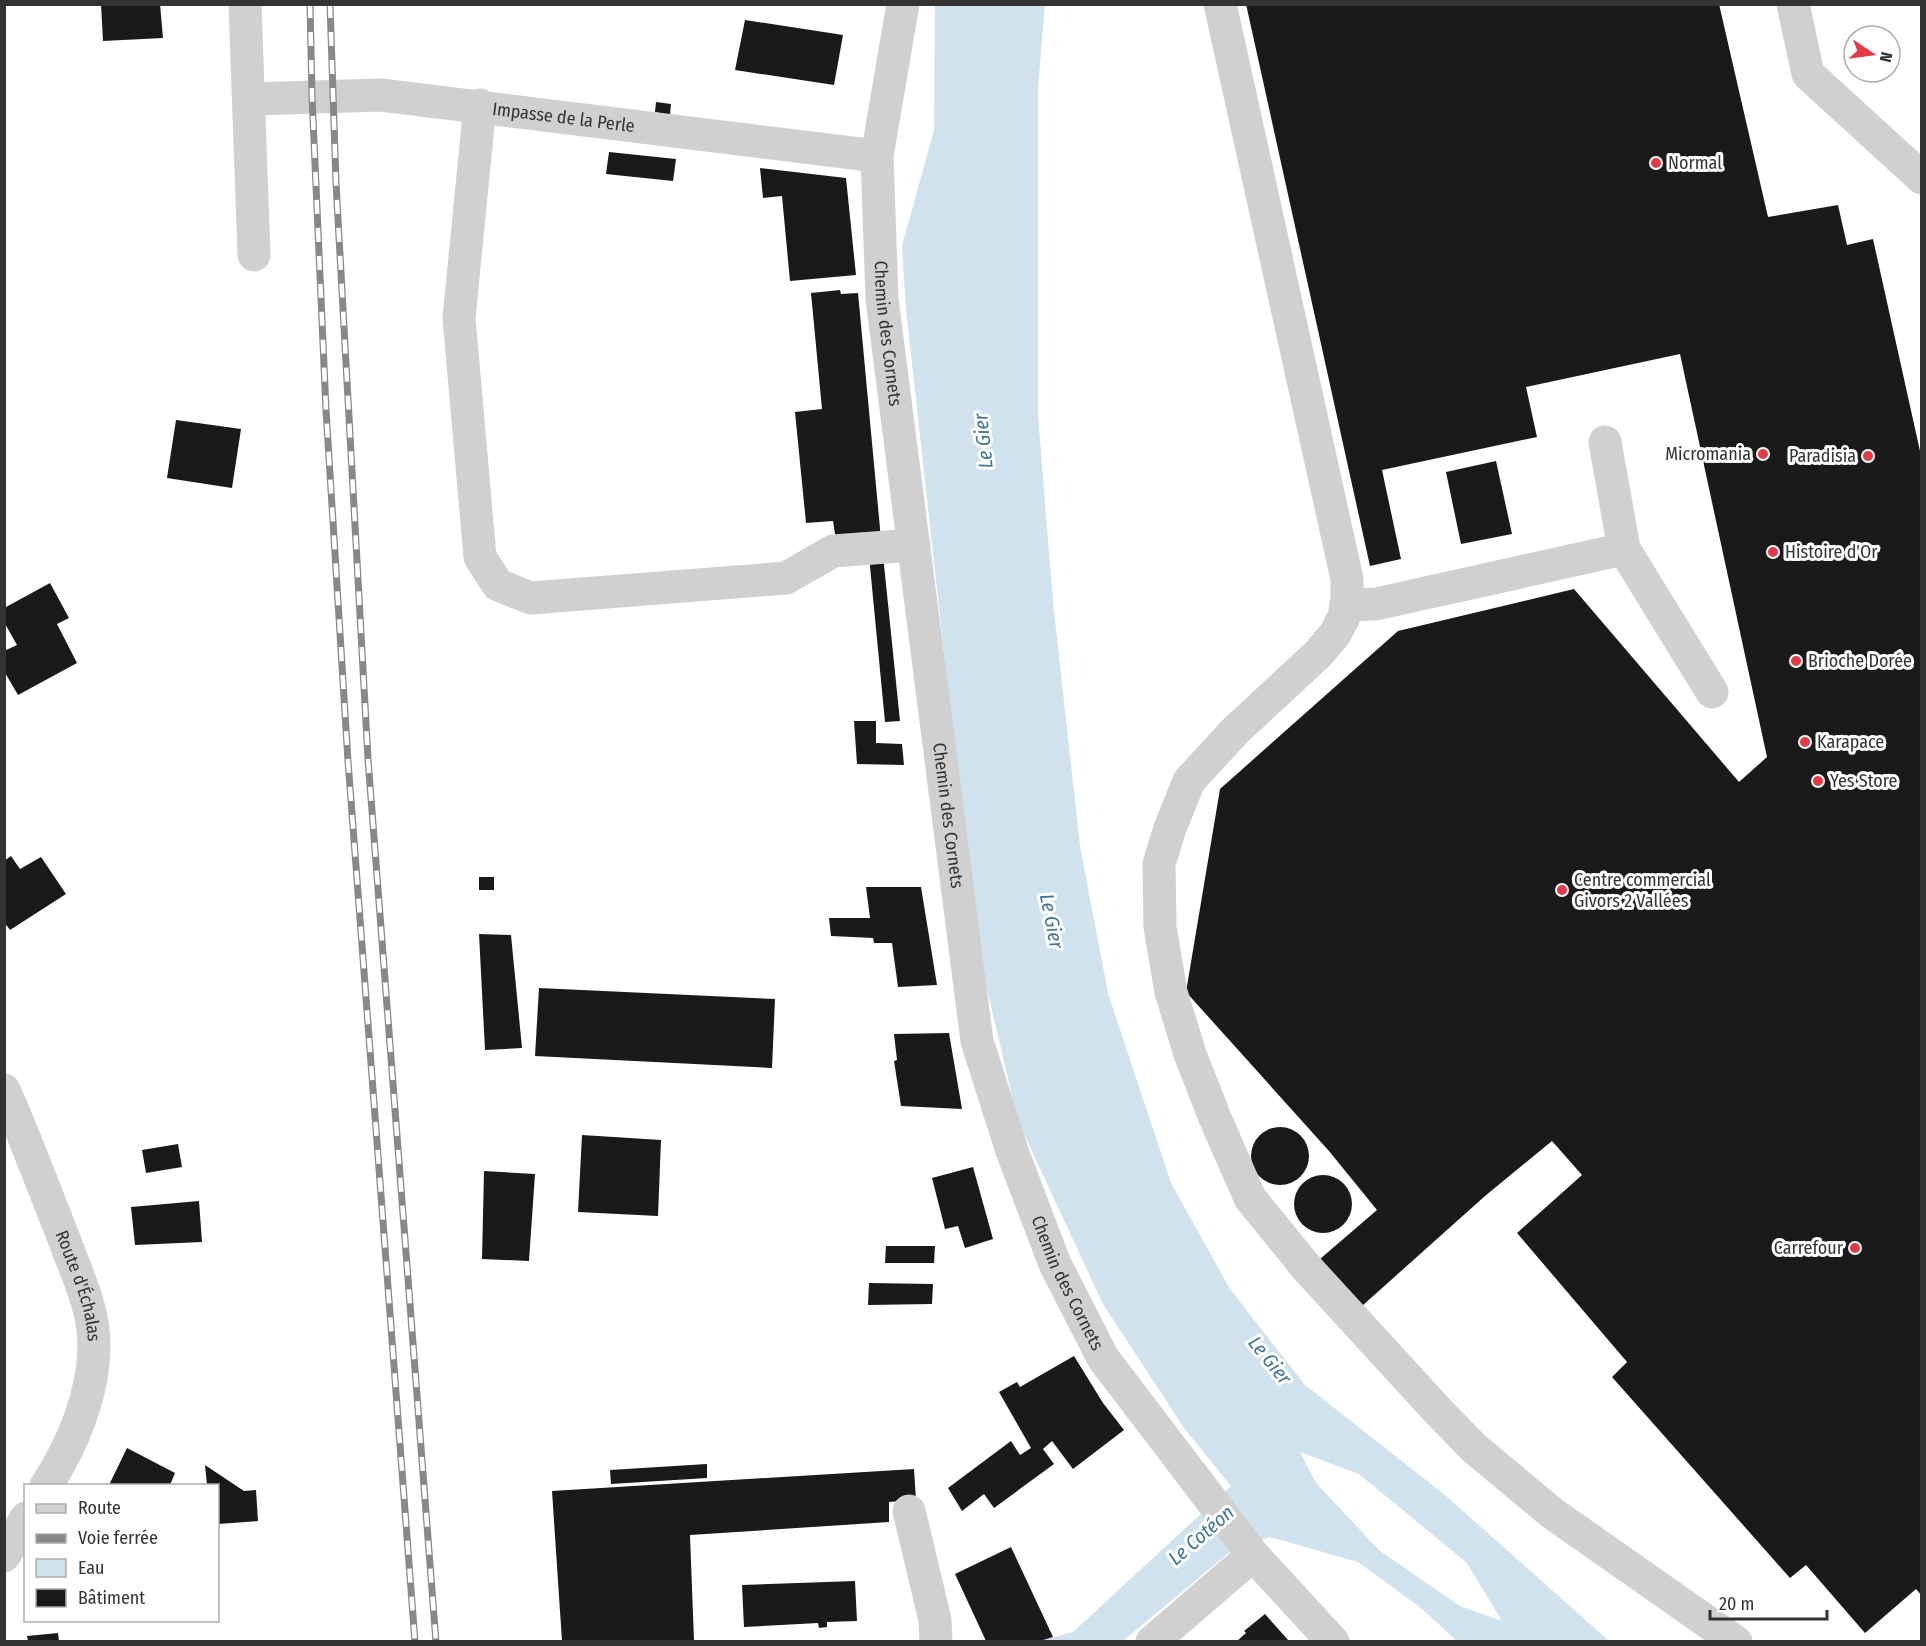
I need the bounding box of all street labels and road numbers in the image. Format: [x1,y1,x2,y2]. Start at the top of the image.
street label: Impasse de la Perle [491,98,636,137]
street label: Chemin des Cornets [870,260,907,408]
street label: Chemin des Cornets [928,741,968,890]
street label: Chemin des Cornets [1027,1212,1108,1354]
street label: Route d'Échalas [51,1227,105,1342]

